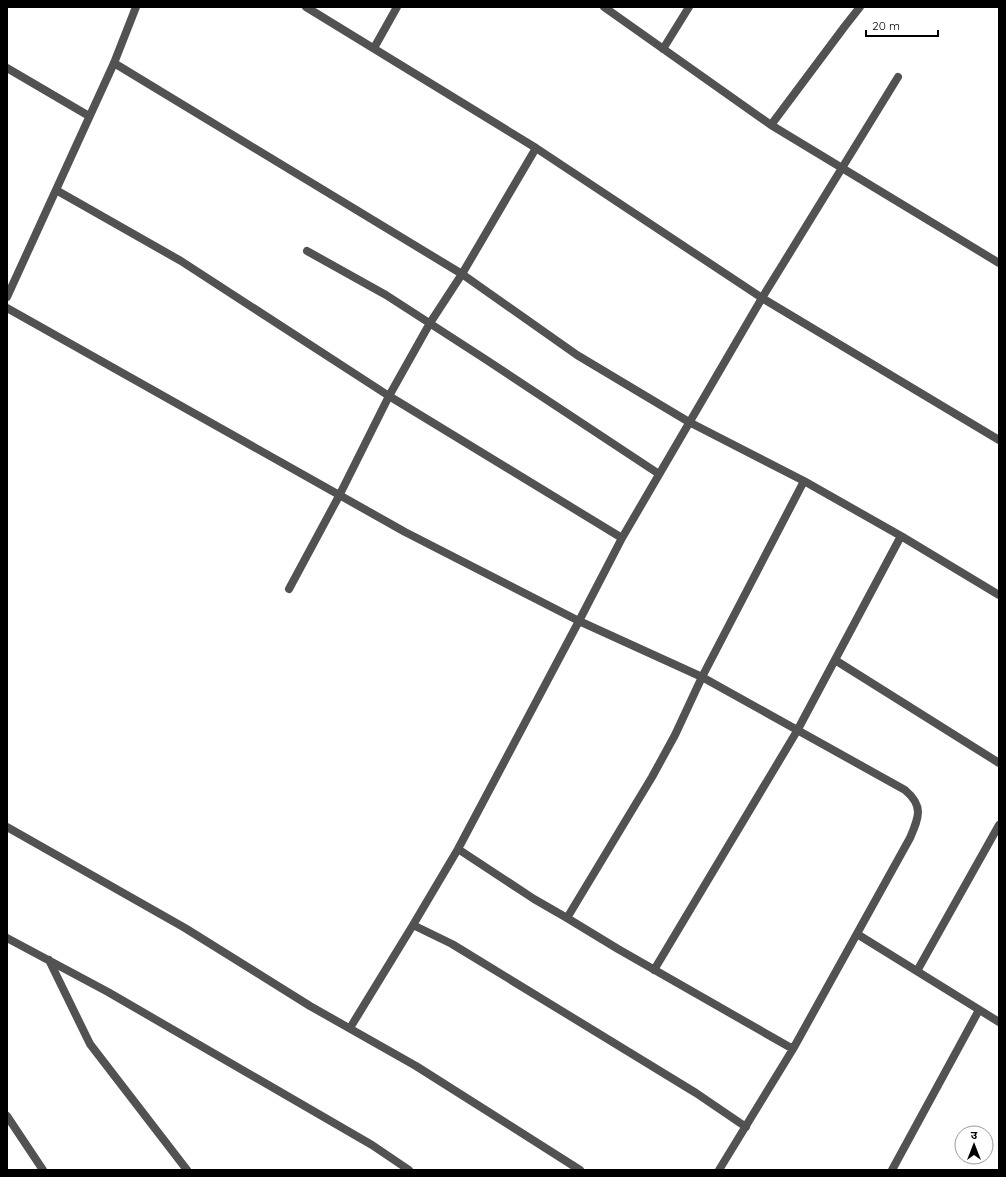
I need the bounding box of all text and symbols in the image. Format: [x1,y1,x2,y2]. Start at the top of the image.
scale bar [866,12,938,38]
text: 20 m [872,18,900,33]
north arrow [954,1125,994,1165]
text: उ [971,1128,978,1142]

